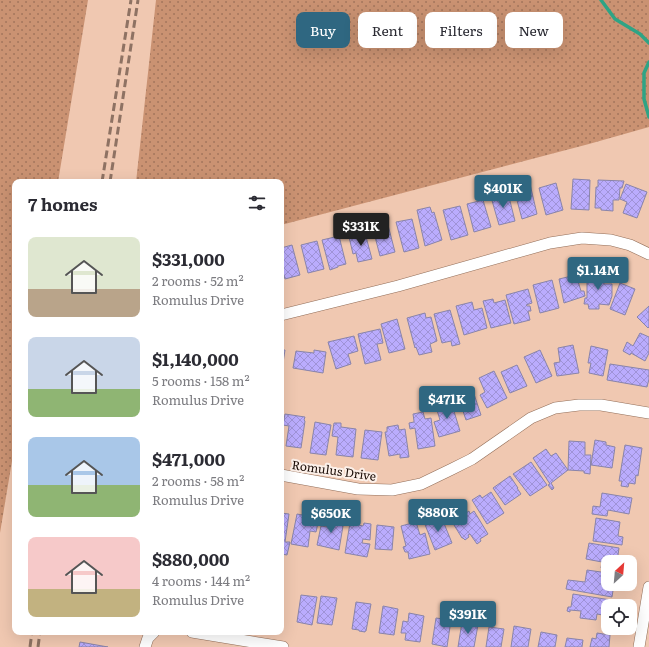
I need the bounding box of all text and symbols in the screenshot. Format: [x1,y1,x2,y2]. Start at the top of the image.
chip: Buy [296,12,350,48]
chip: Rent [358,12,417,48]
chip: Filters [425,12,497,48]
chip: New [505,12,563,48]
pin: $401K [475,175,531,209]
text: $401K [483,178,523,197]
text: 7 homes [28,191,98,216]
icon: filters [246,192,268,214]
pin: $331K [333,213,389,247]
text: $331K [342,216,380,235]
text: $331,000 [152,246,225,271]
icon: home [60,253,108,301]
pin: $1.14M [565,257,631,291]
text: $1.14M [577,260,619,279]
text: 2 rooms · 52 m² [152,271,244,290]
text: Romulus Drive [152,290,244,309]
text: $1,140,000 [152,346,239,371]
icon: home [60,353,108,401]
text: 5 rooms · 158 m² [152,371,250,390]
pin: $471K [419,386,475,420]
text: $471K [428,389,466,408]
text: Romulus Drive [152,390,244,409]
text: $471,000 [152,446,225,471]
icon: home [60,453,108,501]
street label: Romulus Drive [291,455,377,485]
text: 2 rooms · 58 m² [152,471,244,490]
text: Romulus Drive [152,490,244,509]
pin: $880K [410,499,466,533]
pin: $650K [303,500,359,534]
text: $880K [417,502,459,521]
text: $650K [311,503,351,522]
text: $880,000 [152,546,230,571]
icon: home [60,553,108,601]
north arrow [601,555,637,591]
map controls [601,555,637,635]
text: 4 rooms · 144 m² [152,571,250,590]
text: Romulus Drive [152,590,244,609]
button: locate [601,599,637,635]
pin: $391K [440,601,496,635]
text: $391K [449,604,487,623]

